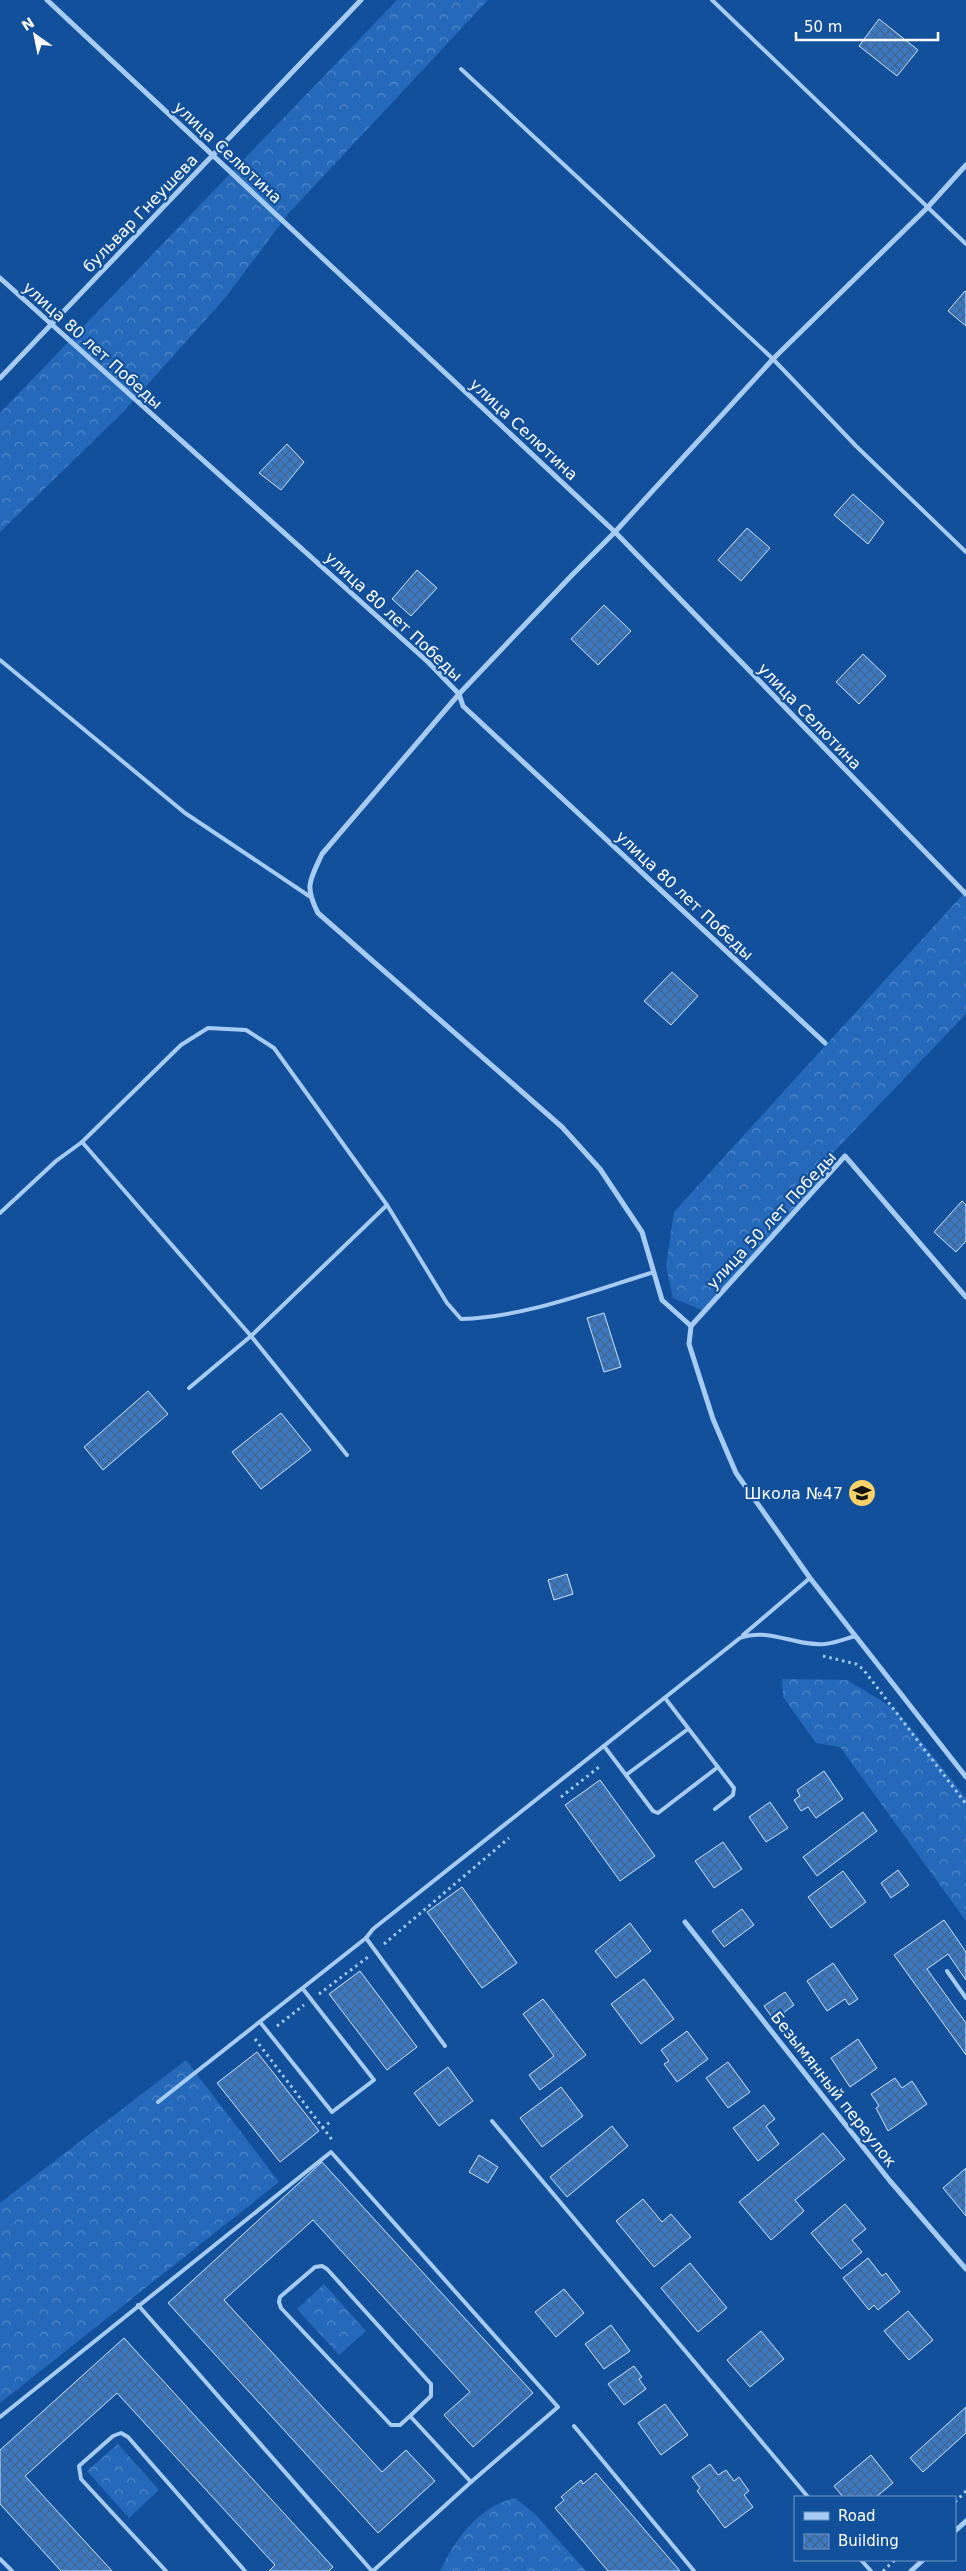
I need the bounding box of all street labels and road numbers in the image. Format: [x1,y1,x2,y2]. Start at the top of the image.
street label: улица Селютина [170,97,286,207]
street label: бульвар Гнеушева [79,150,202,276]
street label: улица 80 лет Победы [19,278,166,413]
street label: улица Селютина [466,374,582,484]
street label: улица 80 лет Победы [321,548,466,685]
street label: улица Селютина [754,659,865,774]
street label: улица 80 лет Победы [612,827,757,964]
street label: улица 50 лет Победы [703,1148,840,1293]
street label: Безымянный переулок [767,2008,900,2171]

